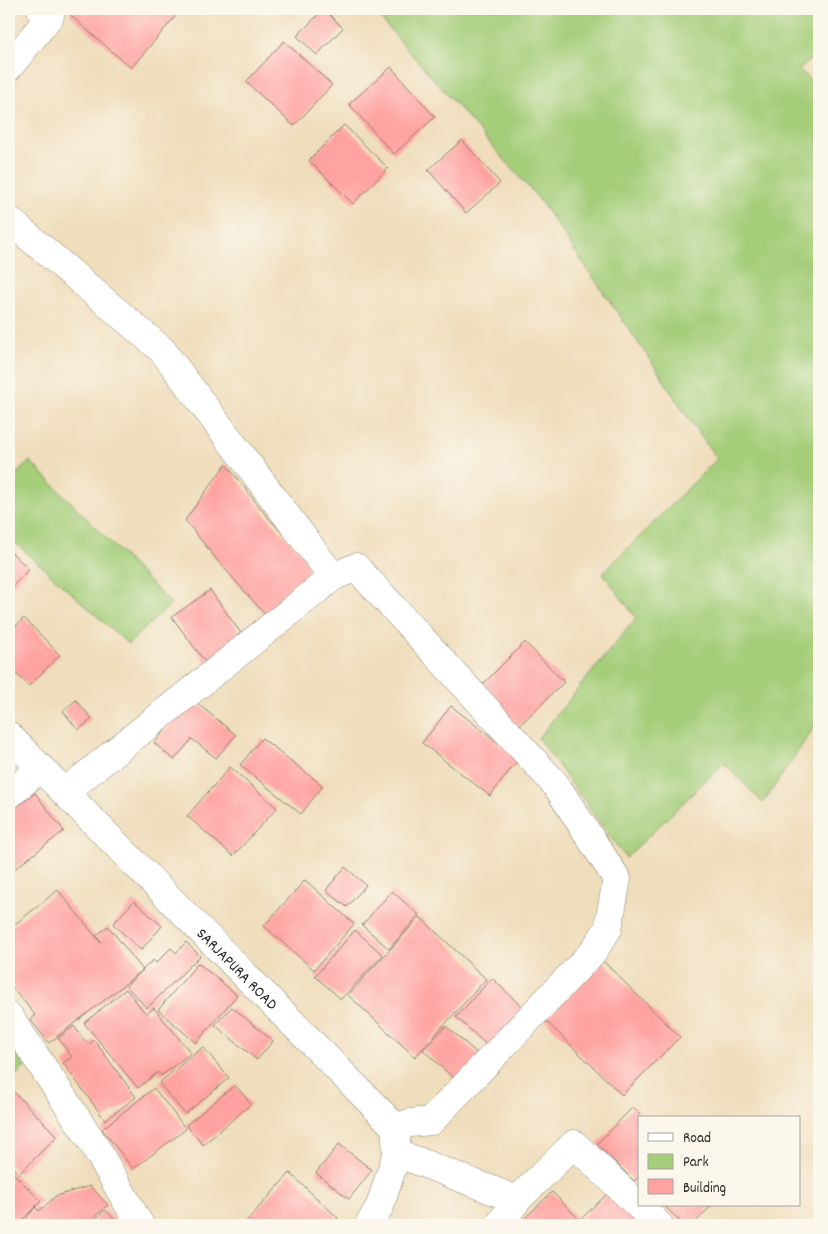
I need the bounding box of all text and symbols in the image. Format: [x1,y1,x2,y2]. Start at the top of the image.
street label: SARJAPURA ROAD [190,923,282,1016]
legend [638,1116,800,1206]
text: Road [683,1128,711,1150]
text: Park [683,1152,709,1174]
text: Building [683,1178,726,1200]

